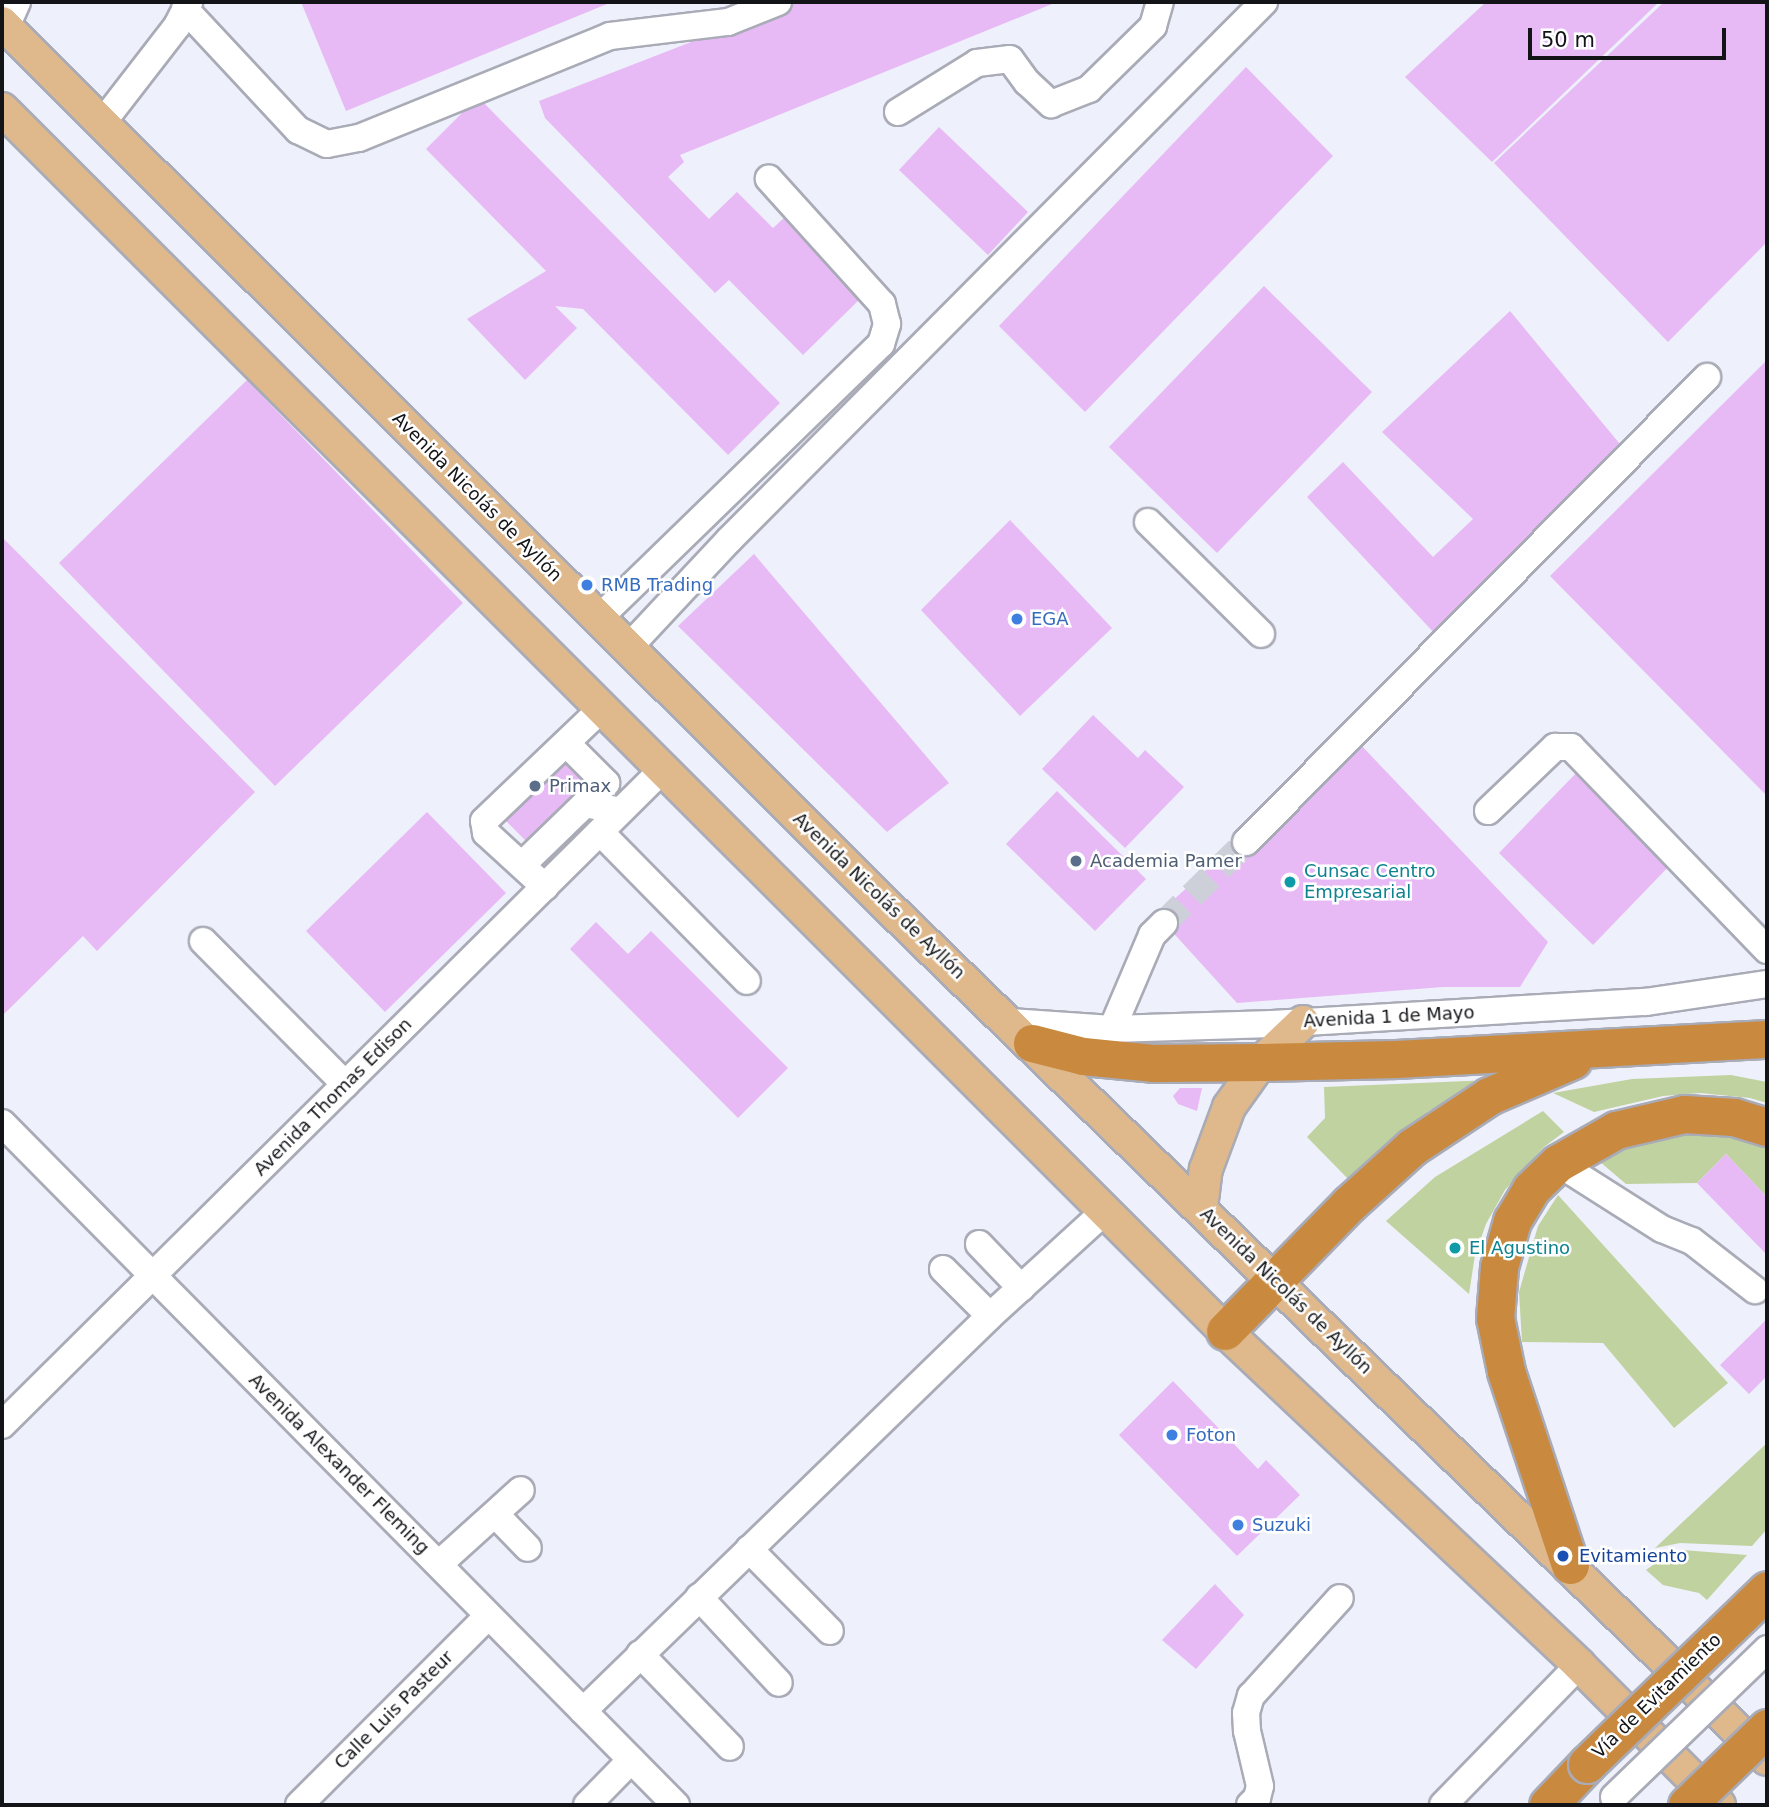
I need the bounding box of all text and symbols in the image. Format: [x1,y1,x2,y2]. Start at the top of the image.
scale bar [1531,14,1729,58]
text: 50 m [1541,28,1595,52]
street label: Avenida Nicolás de Ayllón [388,408,566,586]
place label: RMB Trading [601,574,713,596]
marker: RMB Trading [579,577,595,593]
place label: EGA [1031,608,1069,630]
marker: EGA [1009,611,1025,627]
place label: Primax [549,775,611,797]
marker: Primax [527,778,543,794]
street label: Avenida Nicolás de Ayllón [789,808,969,984]
place label: Academia Pamer [1090,850,1242,872]
marker: Academia Pamer [1068,853,1084,869]
place label: Cunsac Centro Empresarial [1304,861,1436,903]
marker: Cunsac Centro Empresarial [1282,874,1298,890]
street label: Avenida 1 de Mayo [1303,1002,1475,1032]
street label: Avenida Thomas Edison [250,1014,416,1180]
street label: Avenida Nicolás de Ayllón [1196,1203,1376,1379]
place label: El Agustino [1469,1237,1570,1259]
marker: El Agustino [1447,1240,1463,1256]
street label: Avenida Alexander Fleming [244,1369,434,1559]
place label: Foton [1186,1424,1236,1446]
marker: Foton [1164,1427,1180,1443]
place label: Suzuki [1252,1514,1311,1536]
marker: Suzuki [1230,1517,1246,1533]
place label: Evitamiento [1579,1545,1687,1567]
marker: Evitamiento [1553,1546,1573,1566]
street label: Vía de Evitamiento [1588,1629,1726,1763]
street label: Calle Luis Pasteur [330,1646,458,1774]

